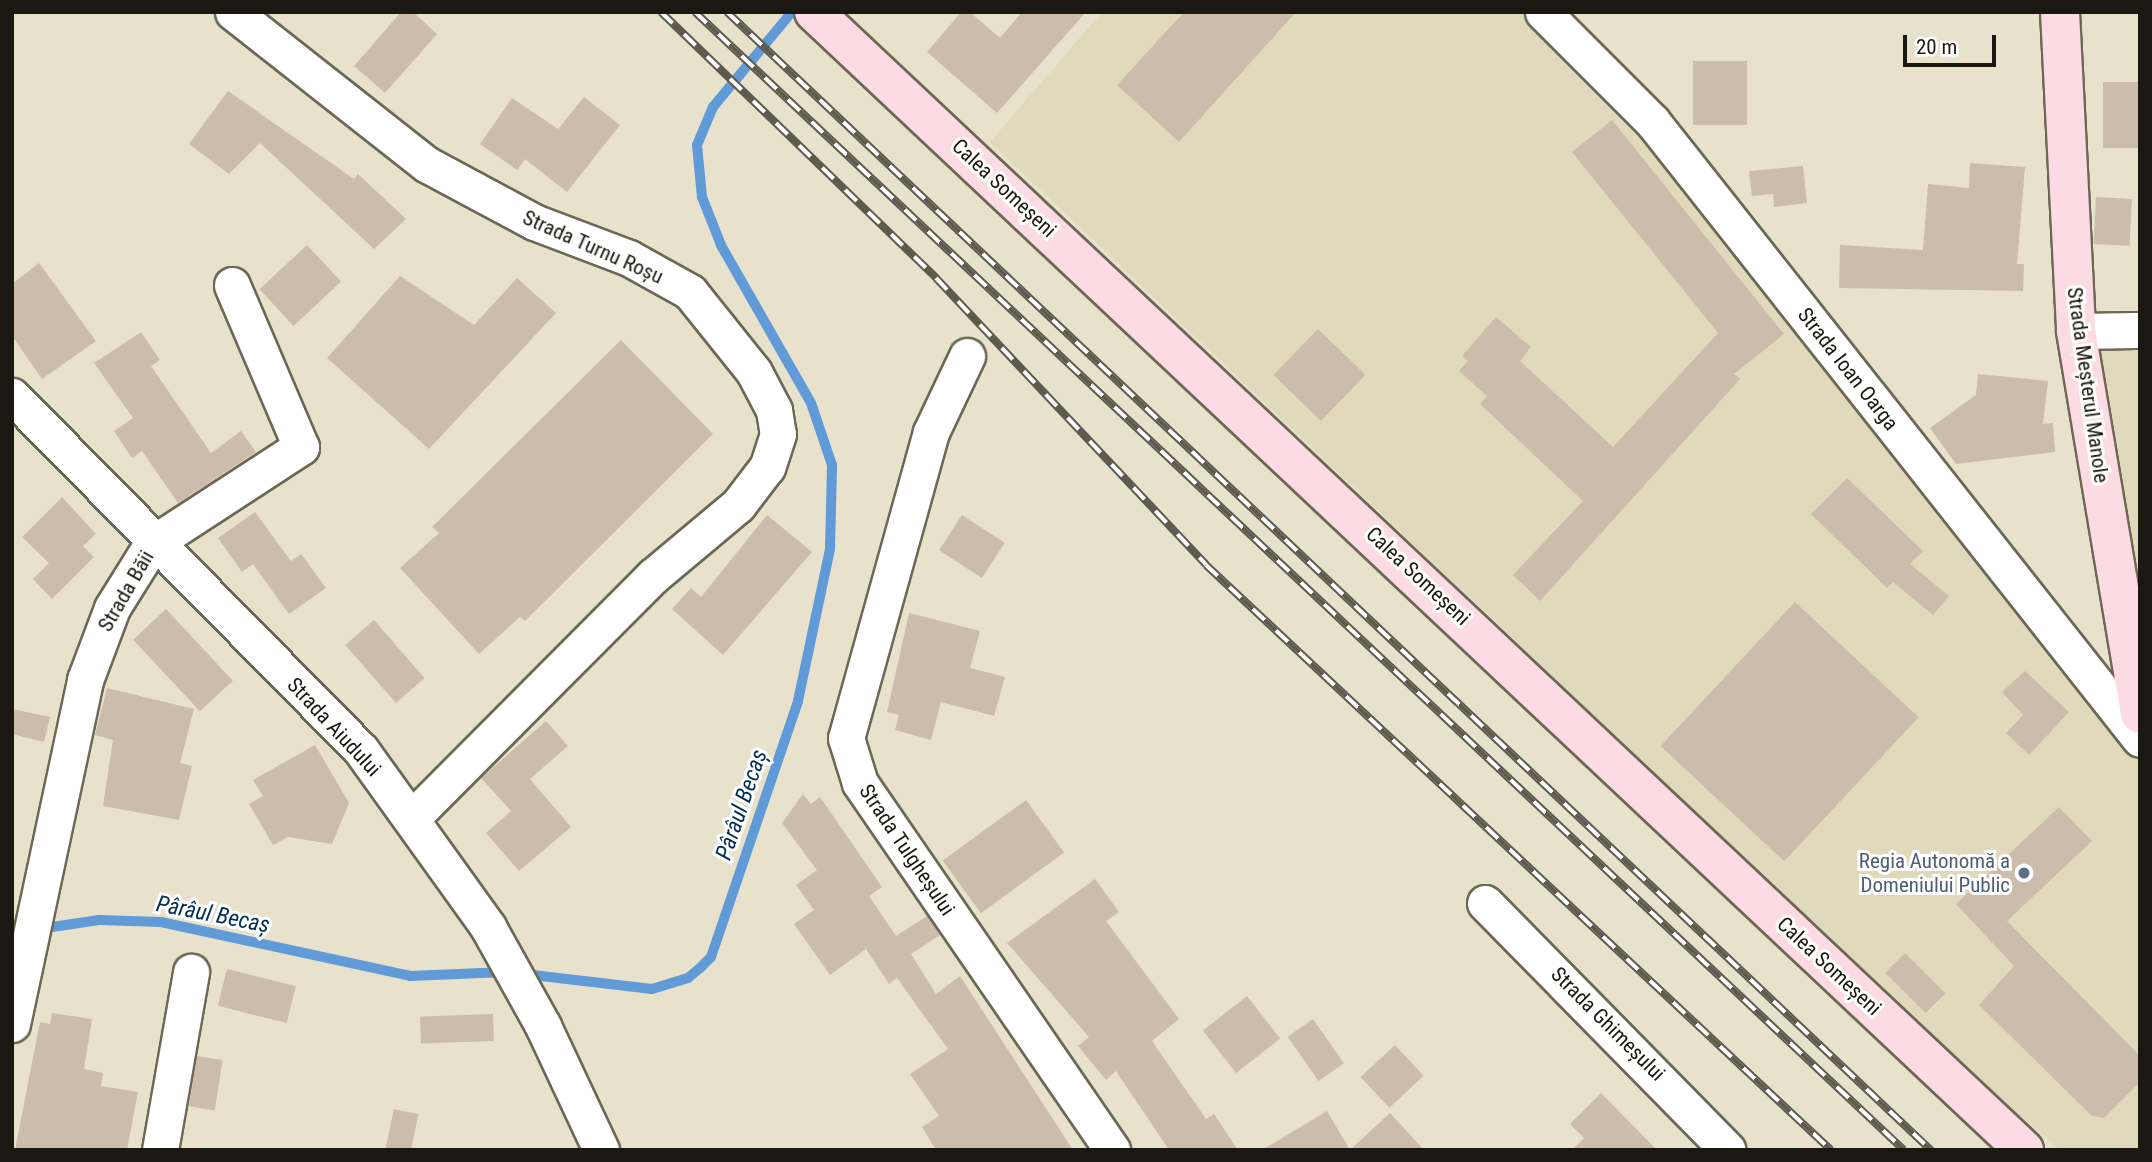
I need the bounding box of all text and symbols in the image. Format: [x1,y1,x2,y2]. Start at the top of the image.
scale bar [1907,21,2000,65]
text: 20 m [1916,35,1957,59]
street label: Calea Someșeni [947,133,1061,243]
street label: Strada Turnu Roșu [519,205,667,289]
street label: Strada Meșterul Manole [2062,286,2114,484]
street label: Strada Ioan Oarga [1792,303,1904,435]
street label: Calea Someșeni [1361,521,1475,631]
street label: Strada Băii [93,546,159,636]
street label: Strada Aiudului [282,672,386,782]
water label: Pârâul Becaș [710,746,774,864]
street label: Strada Tulgheșului [854,779,960,921]
place label: Regia Autonomă a Domeniului Public [1859,848,2010,898]
marker: Regia Autonomă a Domeniului Public [2016,865,2032,881]
water label: Pârâul Becaș [154,890,272,940]
street label: Calea Someșeni [1772,911,1886,1021]
street label: Strada Ghimeșului [1546,962,1670,1086]

